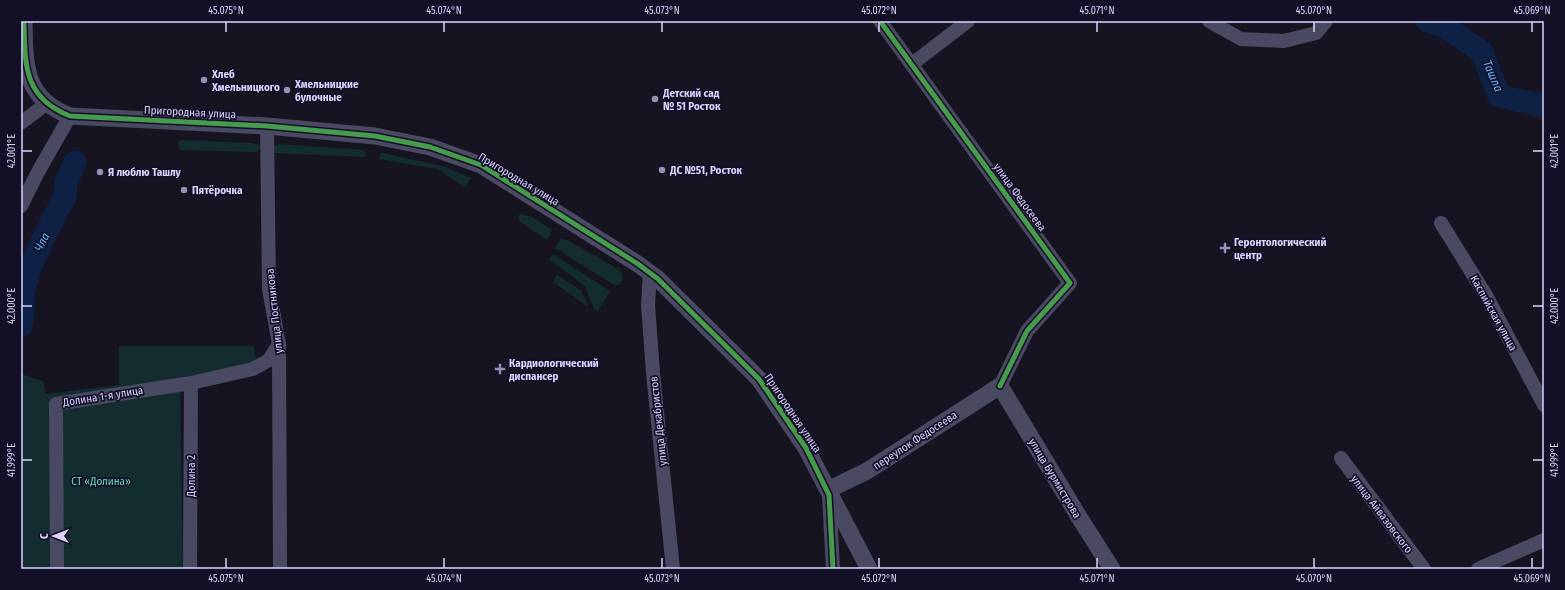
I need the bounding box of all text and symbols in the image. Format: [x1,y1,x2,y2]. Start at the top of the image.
text: 45.075°N [208,5,244,17]
text: 45.074°N [426,5,462,17]
text: 45.073°N [644,5,680,17]
text: 45.072°N [861,5,897,17]
text: 45.071°N [1080,5,1114,17]
text: 45.070°N [1296,5,1332,17]
text: 45.069°N [1514,5,1551,17]
water label: Ташла [1480,58,1506,94]
place label: Хлеб Хмельницкого [211,68,280,94]
marker: Хлеб Хмельницкого [199,75,209,85]
place label: Хмельницкие булочные [294,78,359,104]
marker: Хмельницкие булочные [282,85,292,95]
place label: Детский сад № 51 Росток [662,87,721,113]
marker: Детский сад № 51 Росток [650,94,660,104]
street label: Пригородная улица [144,104,236,121]
text: 42.001°E [6,133,18,168]
text: 42.001°E [1549,133,1561,168]
street label: Пригородная улица [476,150,562,209]
street label: улица Федосеева [991,161,1049,234]
place label: ДС №51, Росток [669,164,743,177]
marker: ДС №51, Росток [657,165,667,175]
place label: Я люблю Ташлу [108,166,182,179]
marker: Я люблю Ташлу [95,167,105,177]
place label: Пятёрочка [192,184,243,197]
marker: Пятёрочка [179,185,189,195]
water label: Чла [31,230,53,254]
place label: Геронтологический центр [1234,236,1326,262]
marker: Геронтологический центр [1219,242,1231,254]
street label: улица Постникова [264,268,285,354]
street label: Каспийская улица [1467,273,1520,353]
text: 42.000°E [6,288,18,324]
text: 42.000°E [1549,288,1561,324]
place label: Кардиологический диспансер [508,357,599,383]
marker: Кардиологический диспансер [494,363,506,375]
street label: Пригородная улица [761,371,824,455]
street label: улица Декабристов [647,376,670,466]
street label: Долина 1-я улица [61,384,144,409]
street label: переулок Федосеева [871,408,960,472]
street label: улица Бурмистрова [1026,436,1084,521]
text: 41.999°E [6,443,18,477]
text: 41.999°E [1549,443,1561,477]
street label: Долина 2 [185,455,198,498]
street label: улица Айвазовского [1348,473,1415,556]
park label: СТ «Долина» [71,475,131,488]
north arrow [34,516,74,556]
text: С [38,533,51,539]
text: 45.075°N [208,573,244,585]
text: 45.074°N [426,573,462,585]
text: 45.073°N [644,573,680,585]
text: 45.072°N [861,573,897,585]
text: 45.071°N [1080,573,1114,585]
text: 45.070°N [1296,573,1332,585]
text: 45.069°N [1514,573,1551,585]

